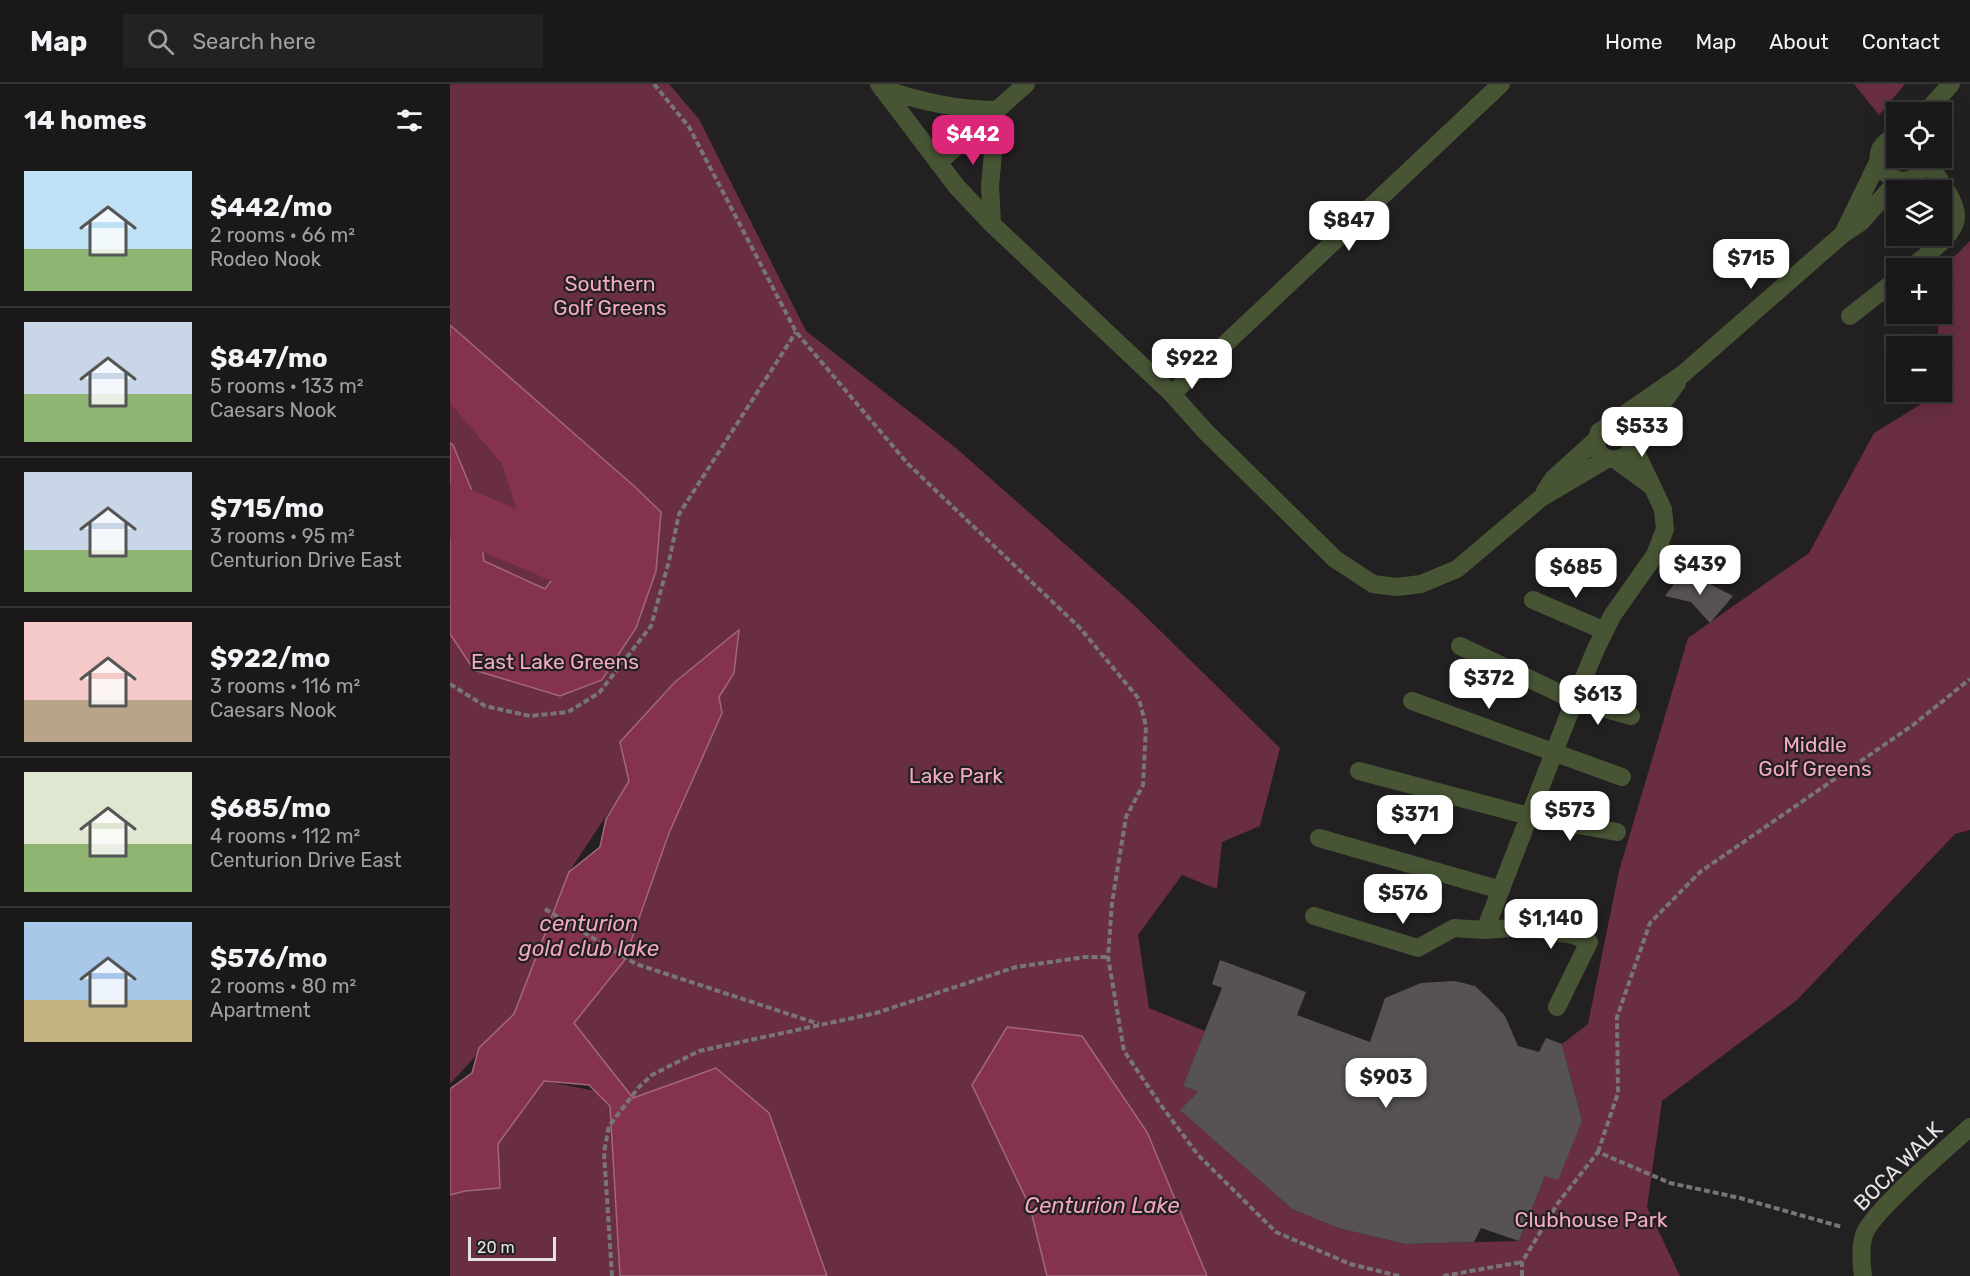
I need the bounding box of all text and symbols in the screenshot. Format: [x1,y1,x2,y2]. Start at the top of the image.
search box [123,14,543,68]
text: Map [30,25,87,58]
icon: search [144,25,177,58]
text: Search here [192,28,316,55]
text: Home [1605,29,1662,54]
text: Map [1695,29,1736,54]
text: About [1769,29,1829,54]
text: Contact [1862,29,1940,54]
map controls [1886,102,1952,402]
button: locate [1886,102,1952,168]
icon: filters [393,104,426,137]
text: 14 homes [24,105,147,136]
pin: $442 [937,115,1009,166]
text: $442 [946,122,1000,146]
button: layers [1886,180,1952,246]
text: $442/mo [210,192,332,223]
icon: home [72,195,144,267]
pin: $847 [1313,201,1385,252]
text: $847 [1323,208,1375,232]
text: 2 rooms · 66 m² [210,223,355,247]
pin: $715 [1715,239,1787,290]
text: $715 [1727,246,1775,270]
text: Rodeo Nook [210,247,321,271]
button: + [1886,258,1952,324]
park label: Southern Golf Greens [553,271,667,320]
button: − [1886,336,1952,402]
pin: $922 [1156,339,1228,390]
text: $847/mo [210,343,328,374]
icon: home [72,346,144,418]
text: $922 [1166,346,1218,370]
text: 5 rooms · 133 m² [210,374,364,398]
text: Caesars Nook [210,398,337,422]
pin: $533 [1606,407,1678,458]
text: $533 [1616,414,1668,438]
text: $715/mo [210,493,324,524]
icon: home [72,496,144,568]
text: 3 rooms · 95 m² [210,524,355,548]
pin: $439 [1664,545,1736,596]
text: Centurion Drive East [210,548,402,572]
pin: $685 [1540,548,1612,599]
text: $439 [1673,552,1727,576]
text: $685 [1550,555,1602,579]
text: $922/mo [210,643,330,674]
icon: home [72,646,144,718]
park label: East Lake Greens [471,649,639,674]
pin: $372 [1453,659,1525,710]
text: $372 [1464,666,1515,690]
text: 3 rooms · 116 m² [210,674,360,698]
pin: $613 [1562,675,1634,726]
text: $613 [1573,682,1623,706]
text: Caesars Nook [210,698,337,722]
park label: Middle Golf Greens [1758,732,1872,781]
park label: Lake Park [909,763,1003,788]
pin: $573 [1534,791,1606,842]
text: $685/mo [210,793,331,824]
pin: $371 [1379,795,1451,846]
icon: home [72,796,144,868]
text: $573 [1545,798,1595,822]
text: $371 [1391,802,1439,826]
text: 4 rooms · 112 m² [210,824,360,848]
text: Centurion Drive East [210,848,402,872]
pin: $576 [1367,874,1439,925]
text: $576 [1378,881,1428,905]
pin: $1,140 [1502,899,1600,950]
text: $1,140 [1519,906,1583,930]
water label: centurion gold club lake [518,910,659,962]
text: $576/mo [210,943,327,974]
icon: home [72,946,144,1018]
text: 2 rooms · 80 m² [210,974,356,998]
text: Apartment [210,998,311,1022]
pin: $903 [1350,1058,1422,1109]
text: $903 [1360,1065,1412,1089]
street label: BOCA WALK [1848,1116,1948,1216]
water label: Centurion Lake [1024,1192,1180,1219]
park label: Clubhouse Park [1514,1207,1668,1232]
scale bar [468,1234,556,1262]
text: 20 m [477,1238,515,1257]

